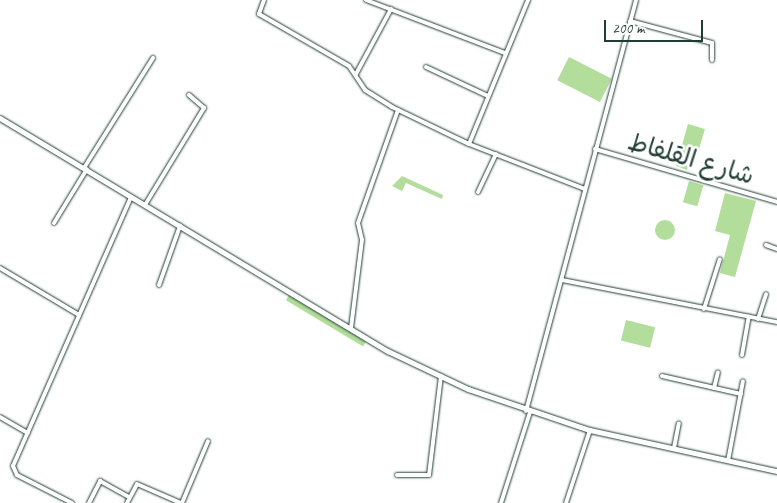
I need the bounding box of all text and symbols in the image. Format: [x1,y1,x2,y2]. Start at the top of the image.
scale bar [607,10,706,42]
text: 200 m [612,19,644,38]
street label: شارع القلفاط [625,127,757,191]

